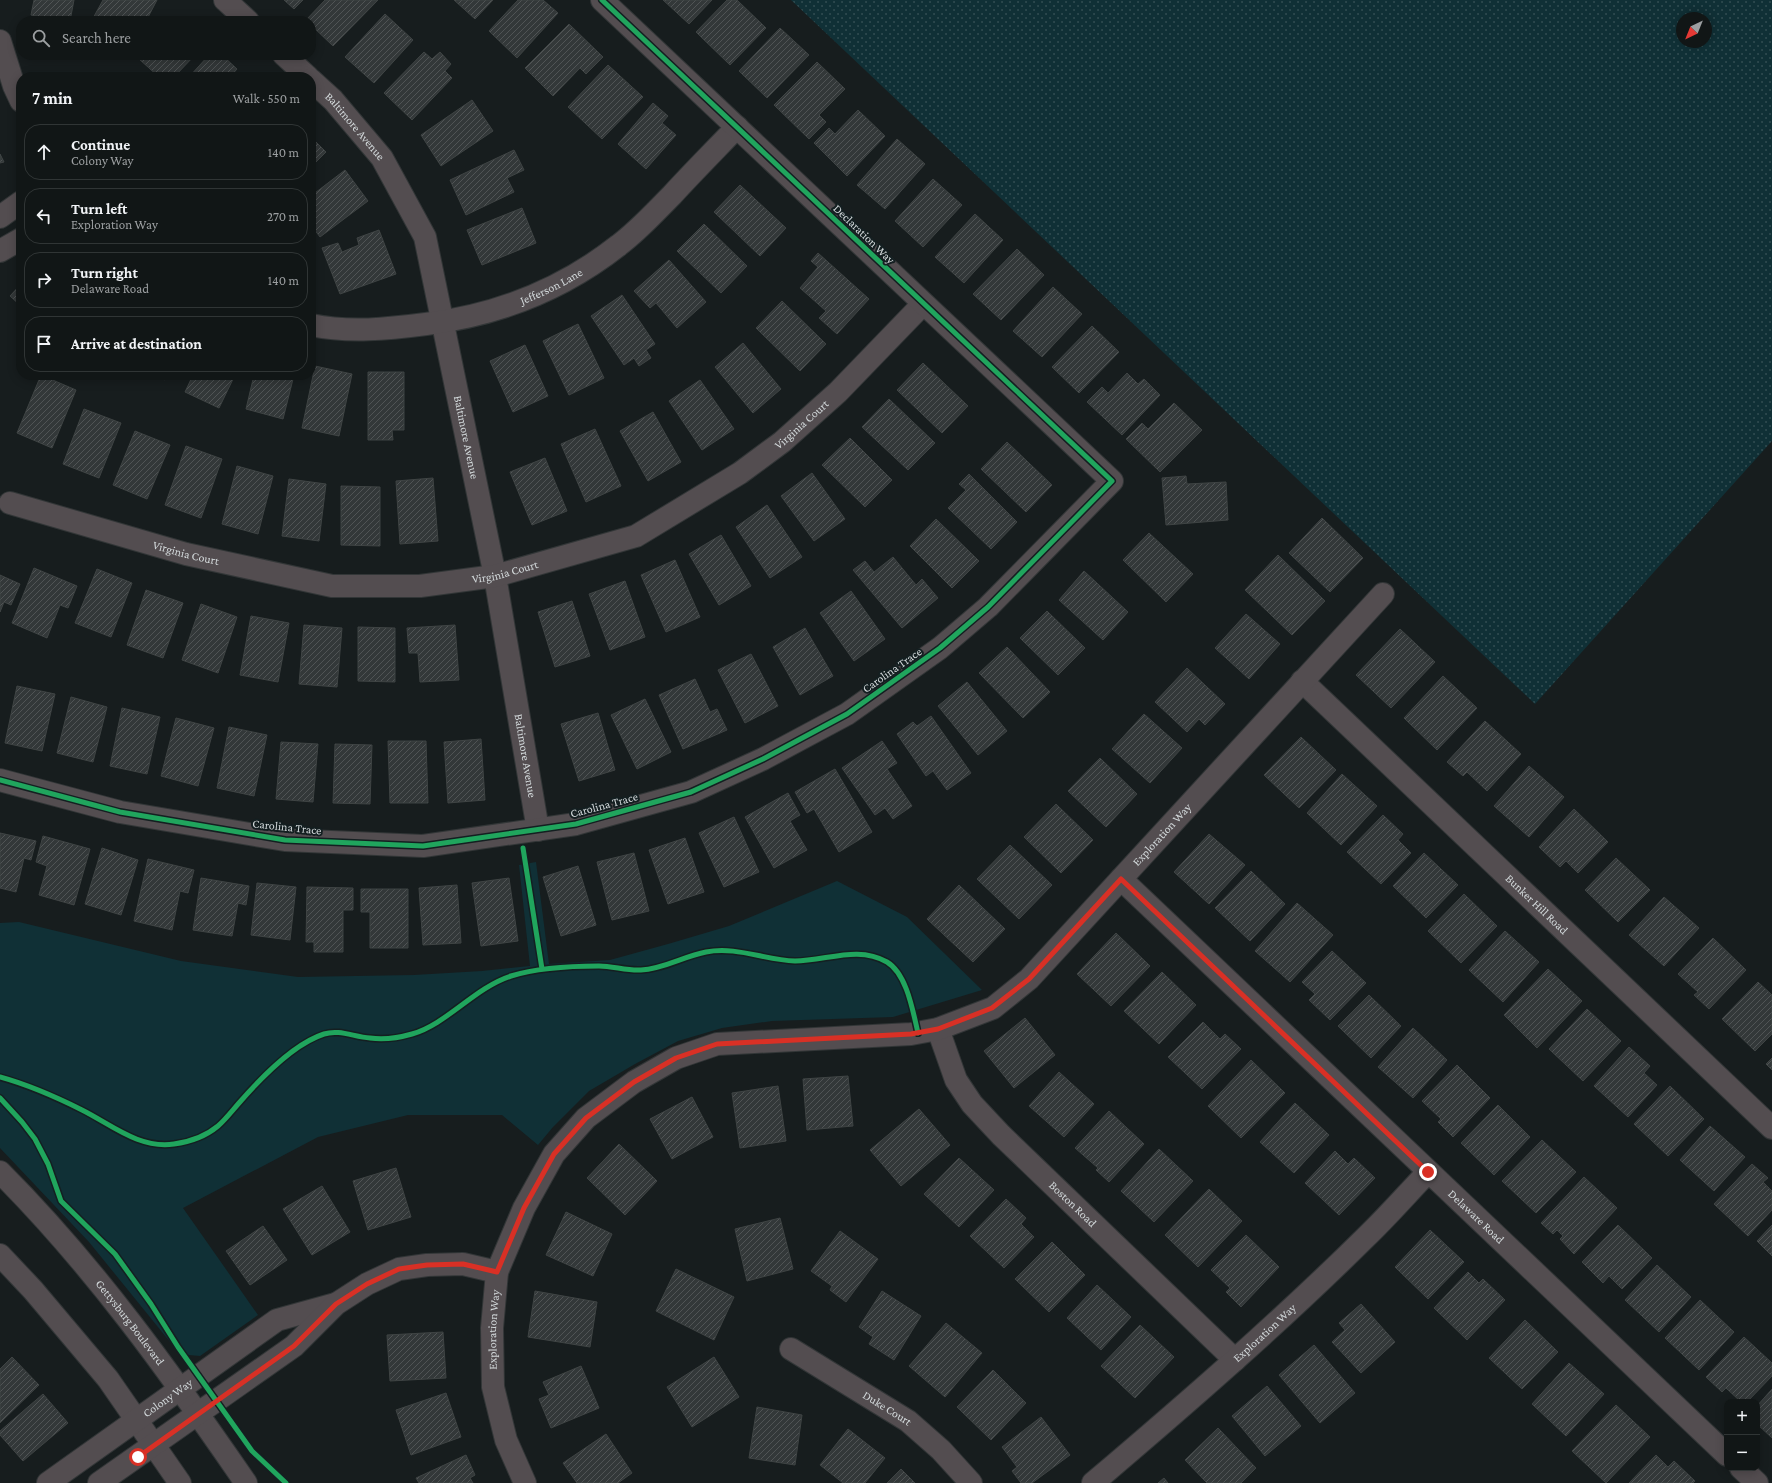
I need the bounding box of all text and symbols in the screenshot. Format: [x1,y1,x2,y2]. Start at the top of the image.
north arrow [1676,12,1712,48]
search box [16,16,316,60]
icon: search [30,27,52,49]
text: Search here [62,30,131,46]
text: 7 min [32,89,73,108]
street label: Baltimore Avenue [322,89,388,163]
text: Walk · 550 m [233,91,300,106]
text: Continue [71,137,130,153]
icon: ahead [33,141,55,163]
text: 140 m [268,145,299,160]
text: Colony Way [71,153,134,168]
text: Turn left [71,201,127,217]
street label: Declaration Way [830,201,898,267]
icon: left [33,205,55,227]
text: 270 m [267,209,299,224]
text: Exploration Way [71,217,158,232]
text: Turn right [71,265,138,281]
street label: Jefferson Lane [517,265,585,308]
icon: right [33,269,55,291]
text: 140 m [268,273,299,288]
text: Delaware Road [71,281,149,296]
icon: arrive [33,333,55,355]
text: Arrive at destination [71,336,202,352]
street label: Baltimore Avenue [451,394,482,480]
street label: Virginia Court [772,396,832,452]
street label: Virginia Court [151,538,221,568]
street label: Virginia Court [471,557,541,586]
street label: Carolina Trace [860,644,924,696]
street label: Baltimore Avenue [511,713,539,799]
street label: Carolina Trace [569,789,639,821]
street label: Exploration Way [1130,800,1194,869]
street label: Carolina Trace [252,816,322,838]
street label: Bunker Hill Road [1503,871,1571,938]
route end [1419,1163,1437,1181]
street label: Boston Road [1046,1178,1100,1230]
street label: Delaware Road [1445,1187,1508,1247]
street label: Gettysburg Boulevard [93,1277,168,1368]
street label: Exploration Way [485,1289,502,1370]
street label: Exploration Way [1230,1300,1299,1365]
street label: Colony Way [140,1375,196,1420]
street label: Duke Court [860,1388,916,1429]
map controls [1724,1399,1760,1471]
button: + [1724,1399,1760,1435]
button: − [1724,1435,1760,1471]
route start [129,1448,147,1466]

